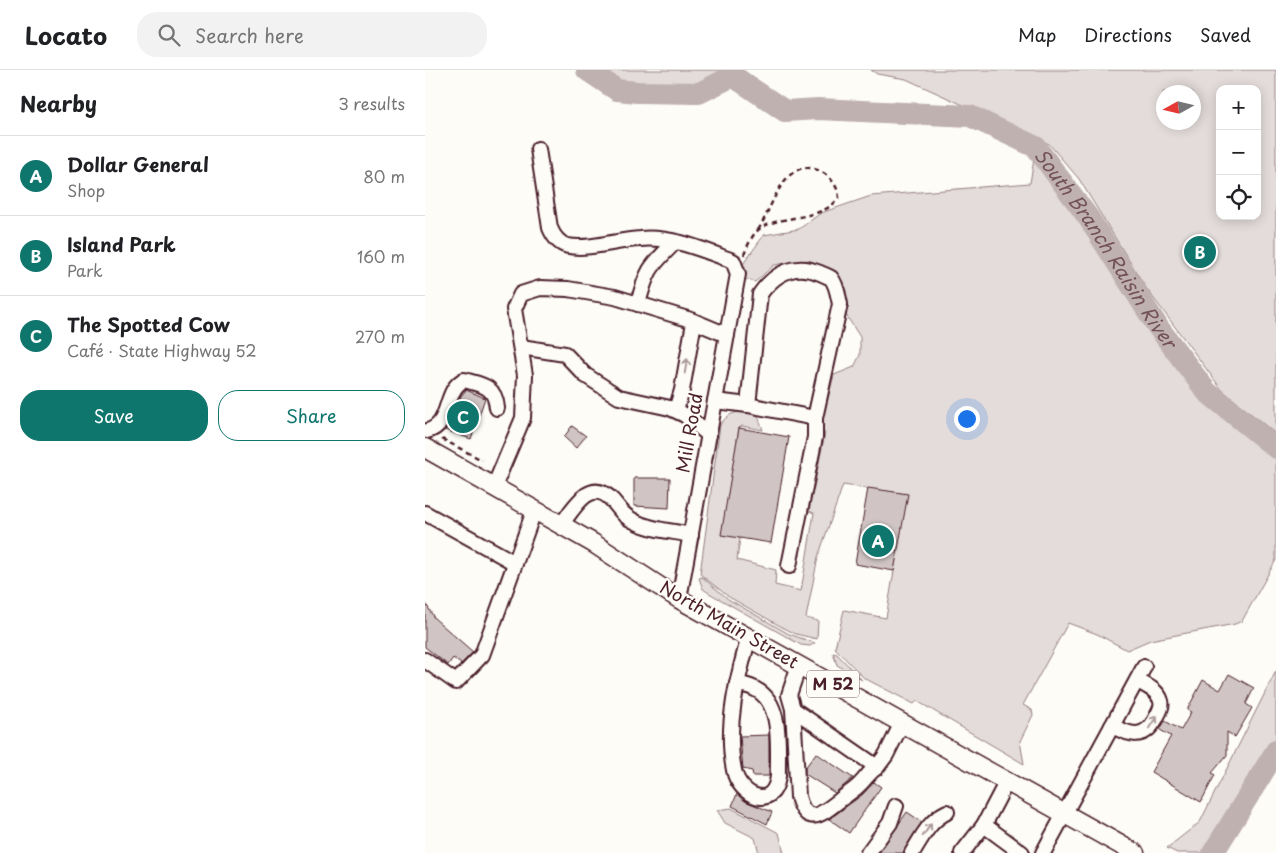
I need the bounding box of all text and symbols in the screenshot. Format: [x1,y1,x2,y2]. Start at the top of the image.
search box [137,12,487,57]
text: Locato [25,17,107,53]
icon: search [155,21,183,49]
text: Search here [195,21,304,49]
text: Map [1018,21,1056,48]
text: Directions [1084,21,1172,48]
text: Saved [1200,21,1251,48]
north arrow [1156,85,1201,130]
map controls [1216,85,1261,220]
button: + [1216,85,1261,130]
text: Nearby [20,87,97,119]
text: 3 results [338,91,405,115]
button: − [1216,130,1261,175]
water label: South Branch Raisin River [1029,142,1185,355]
text: Dollar General [67,150,209,178]
text: A [30,164,42,188]
text: 80 m [363,164,405,188]
button: locate [1216,175,1261,220]
text: Shop [67,178,105,202]
text: Island Park [67,230,176,258]
pin: B [1184,233,1216,271]
text: B [31,244,41,268]
text: 160 m [357,244,405,268]
text: Park [67,258,103,282]
text: The Spotted Cow [67,310,230,338]
text: C [30,324,42,348]
text: 270 m [355,324,405,348]
text: Café · State Highway 52 [67,338,257,362]
one-way arrow [682,359,692,375]
button: Save [20,390,208,441]
button: Share [218,390,405,441]
street label: Mill Road [668,391,709,475]
pin: C [447,398,479,436]
your location [954,406,980,432]
pin: A [862,522,894,560]
street label: North Main Street [655,573,804,674]
road number: M 52 [807,670,859,698]
one-way arrow [1148,715,1158,729]
one-way arrow [922,823,932,837]

